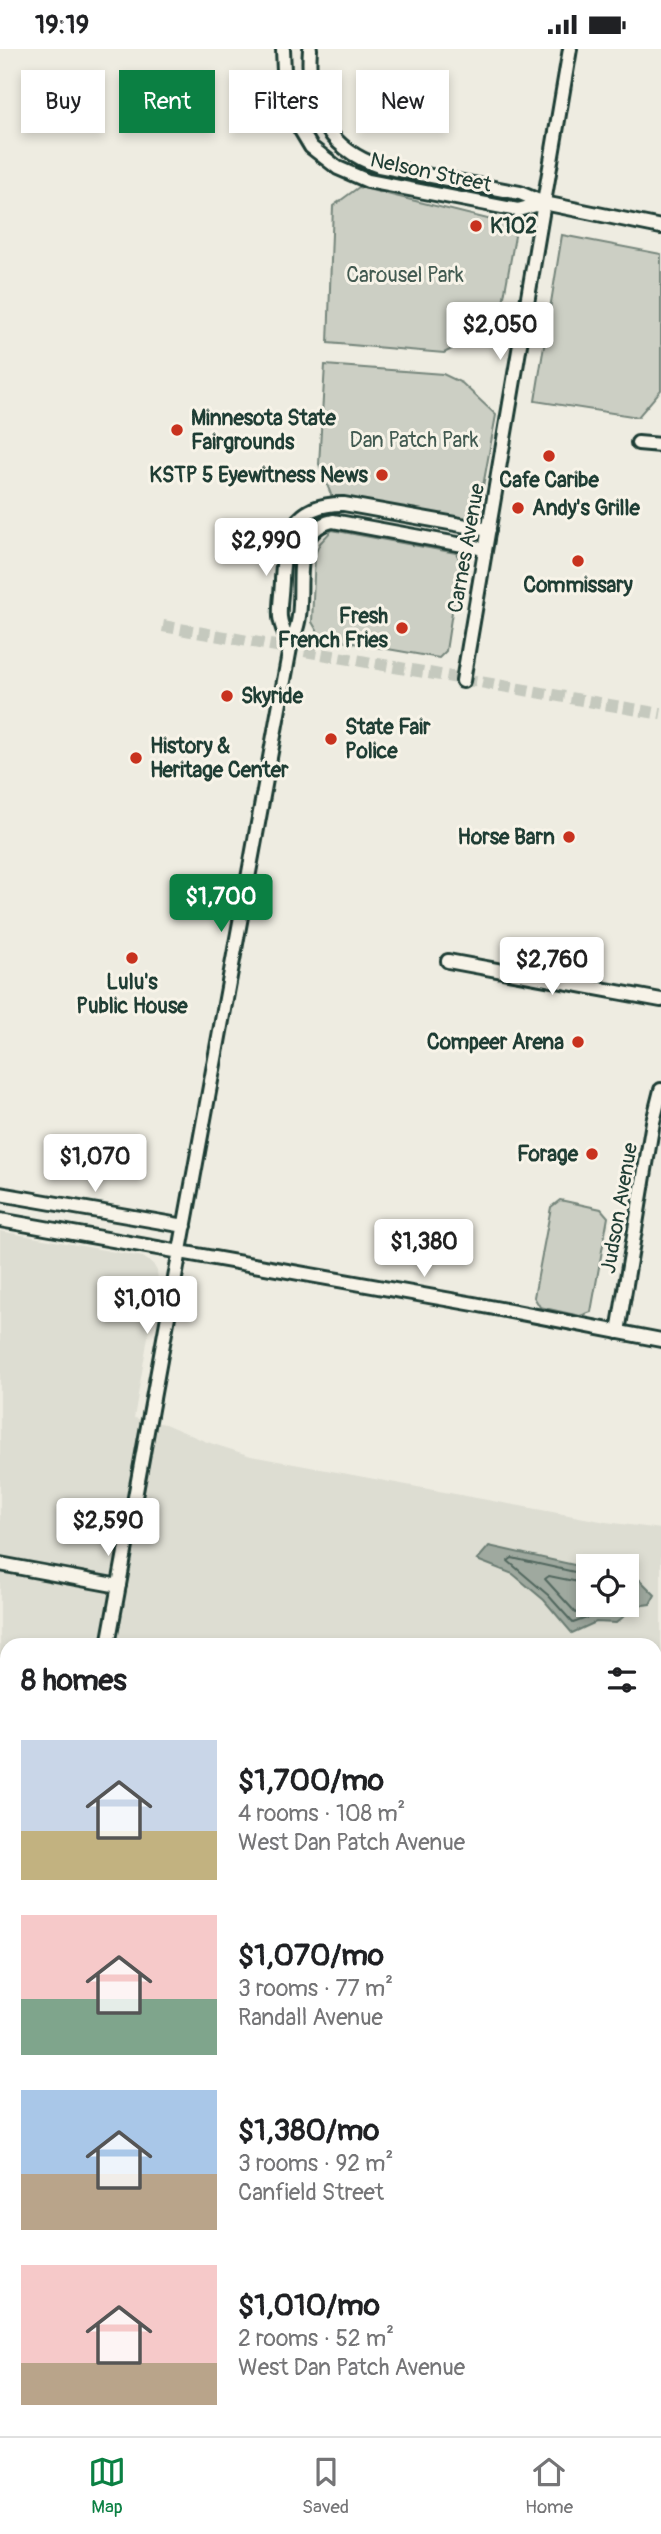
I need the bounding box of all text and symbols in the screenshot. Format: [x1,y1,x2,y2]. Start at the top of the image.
text: 19:19 [35,9,89,41]
chip: Buy [21,70,105,133]
chip: Rent [119,70,215,133]
chip: Filters [229,70,342,133]
chip: New [356,70,449,133]
street label: Nelson Street [368,146,495,199]
place label: K102 [490,213,537,240]
marker: K102 [468,218,484,234]
park label: Carousel Park [346,262,464,289]
pin: $2,050 [443,303,557,362]
text: $2,050 [462,310,538,339]
place label: Minnesota State Fairgrounds [191,405,337,456]
marker: Minnesota State Fairgrounds [169,422,185,438]
park label: Dan Patch Park [350,427,479,454]
marker: Cafe Caribe [541,448,557,464]
place label: KSTP 5 Eyewitness News [149,462,369,489]
marker: KSTP 5 Eyewitness News [374,467,390,483]
place label: Cafe Caribe [499,467,599,494]
street label: Carnes Avenue [442,481,491,615]
place label: Andy's Grille [532,495,641,522]
marker: Andy's Grille [510,500,526,516]
pin: $2,990 [209,519,323,578]
text: $2,990 [231,526,301,555]
marker: Commissary [570,553,586,569]
place label: Commissary [523,572,633,599]
place label: Fresh French Fries [278,603,389,654]
marker: Fresh French Fries [394,620,410,636]
place label: Skyride [241,683,304,710]
marker: Skyride [219,688,235,704]
place label: State Fair Police [345,714,431,765]
marker: State Fair Police [323,731,339,747]
place label: History & Heritage Center [150,733,289,784]
marker: History & Heritage Center [128,750,144,766]
place label: Horse Barn [458,824,555,851]
marker: Horse Barn [561,829,577,845]
pin: $1,700 [164,875,278,934]
text: $1,700 [186,882,256,911]
pin: $2,760 [495,937,609,997]
text: $2,760 [516,945,588,974]
marker: Lulu's Public House [124,950,140,966]
place label: Lulu's Public House [76,969,188,1020]
place label: Compeer Arena [427,1029,564,1056]
marker: Compeer Arena [570,1034,586,1050]
pin: $1,070 [38,1135,152,1194]
street label: Judson Avenue [595,1140,644,1276]
place label: Forage [517,1141,579,1168]
text: $1,070 [60,1142,130,1171]
marker: Forage [584,1146,600,1162]
pin: $1,380 [367,1219,481,1279]
text: $1,380 [390,1227,458,1256]
pin: $1,010 [90,1277,204,1336]
text: $1,010 [113,1284,181,1313]
pin: $2,590 [51,1499,165,1558]
text: $2,590 [72,1506,144,1535]
map controls [576,1554,639,1617]
button: locate [576,1554,639,1617]
icon: filters [603,1661,641,1699]
text: 8 homes [21,1662,127,1699]
text: $1,700/mo [238,1762,384,1799]
icon: home [77,1768,161,1852]
text: 4 rooms · 108 m² [238,1799,405,1828]
text: West Dan Patch Avenue [238,1828,465,1857]
text: $1,070/mo [238,1937,384,1974]
icon: home [77,1943,161,2027]
text: 3 rooms · 77 m² [238,1974,393,2003]
text: Randall Avenue [238,2003,383,2032]
text: $1,380/mo [238,2112,379,2149]
icon: home [77,2118,161,2202]
text: 3 rooms · 92 m² [238,2149,393,2178]
text: Canfield Street [238,2178,384,2207]
text: $1,010/mo [238,2287,380,2324]
icon: home [77,2293,161,2377]
text: 2 rooms · 52 m² [238,2324,394,2353]
text: West Dan Patch Avenue [238,2353,465,2382]
tab: Map [88,2453,126,2519]
tab: Saved [302,2453,349,2519]
tab: Home [525,2453,573,2519]

